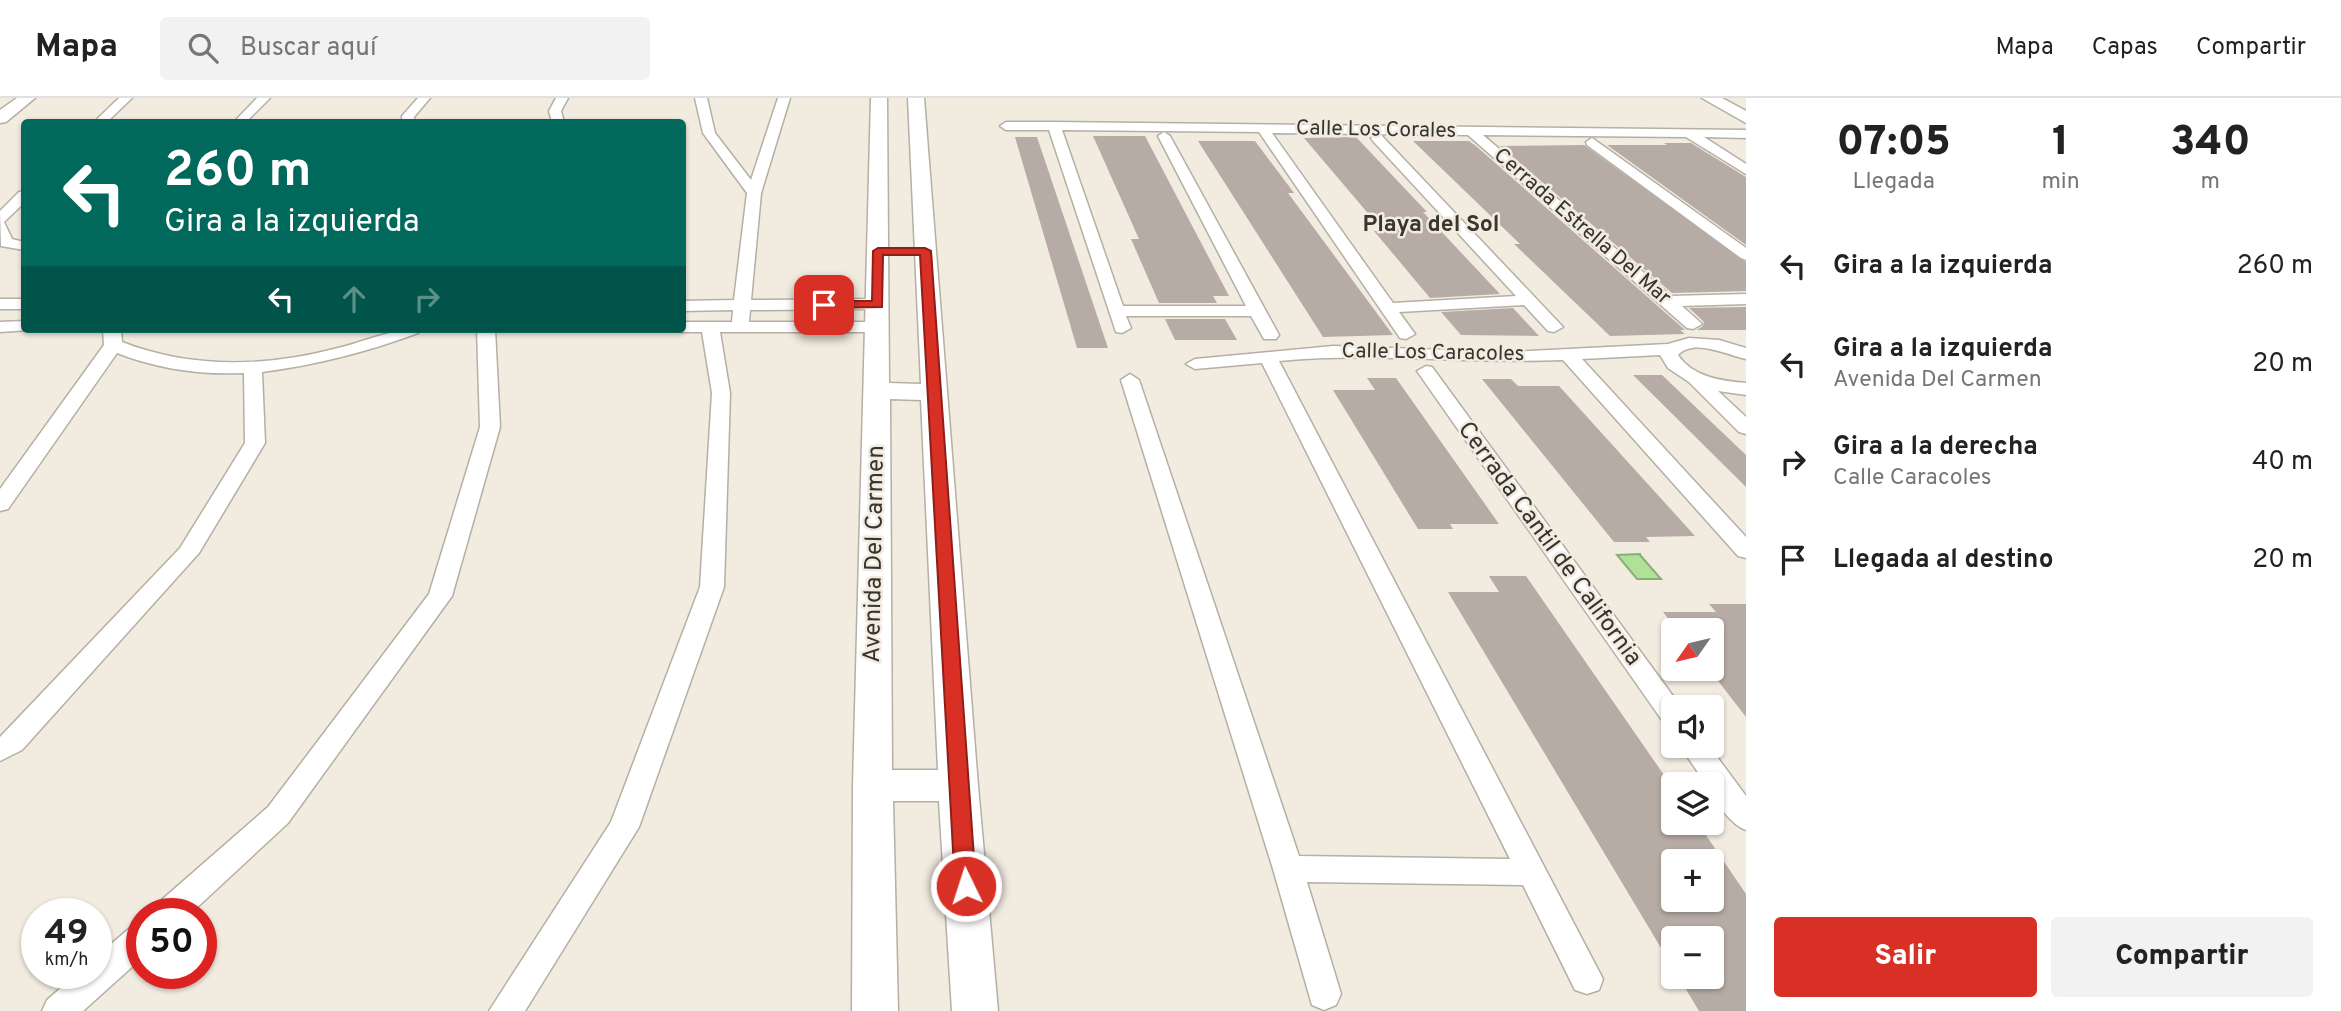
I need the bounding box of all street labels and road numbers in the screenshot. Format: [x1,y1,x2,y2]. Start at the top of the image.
street label: Calle Los Corales [1296,115,1456,145]
street label: Cerrada Estrella Del Mar [1488,142,1676,312]
street label: Calle Los Caracoles [1341,338,1525,368]
street label: Cerrada Cantil de California [1450,416,1648,672]
street label: Avenida Del Carmen [858,445,892,663]

